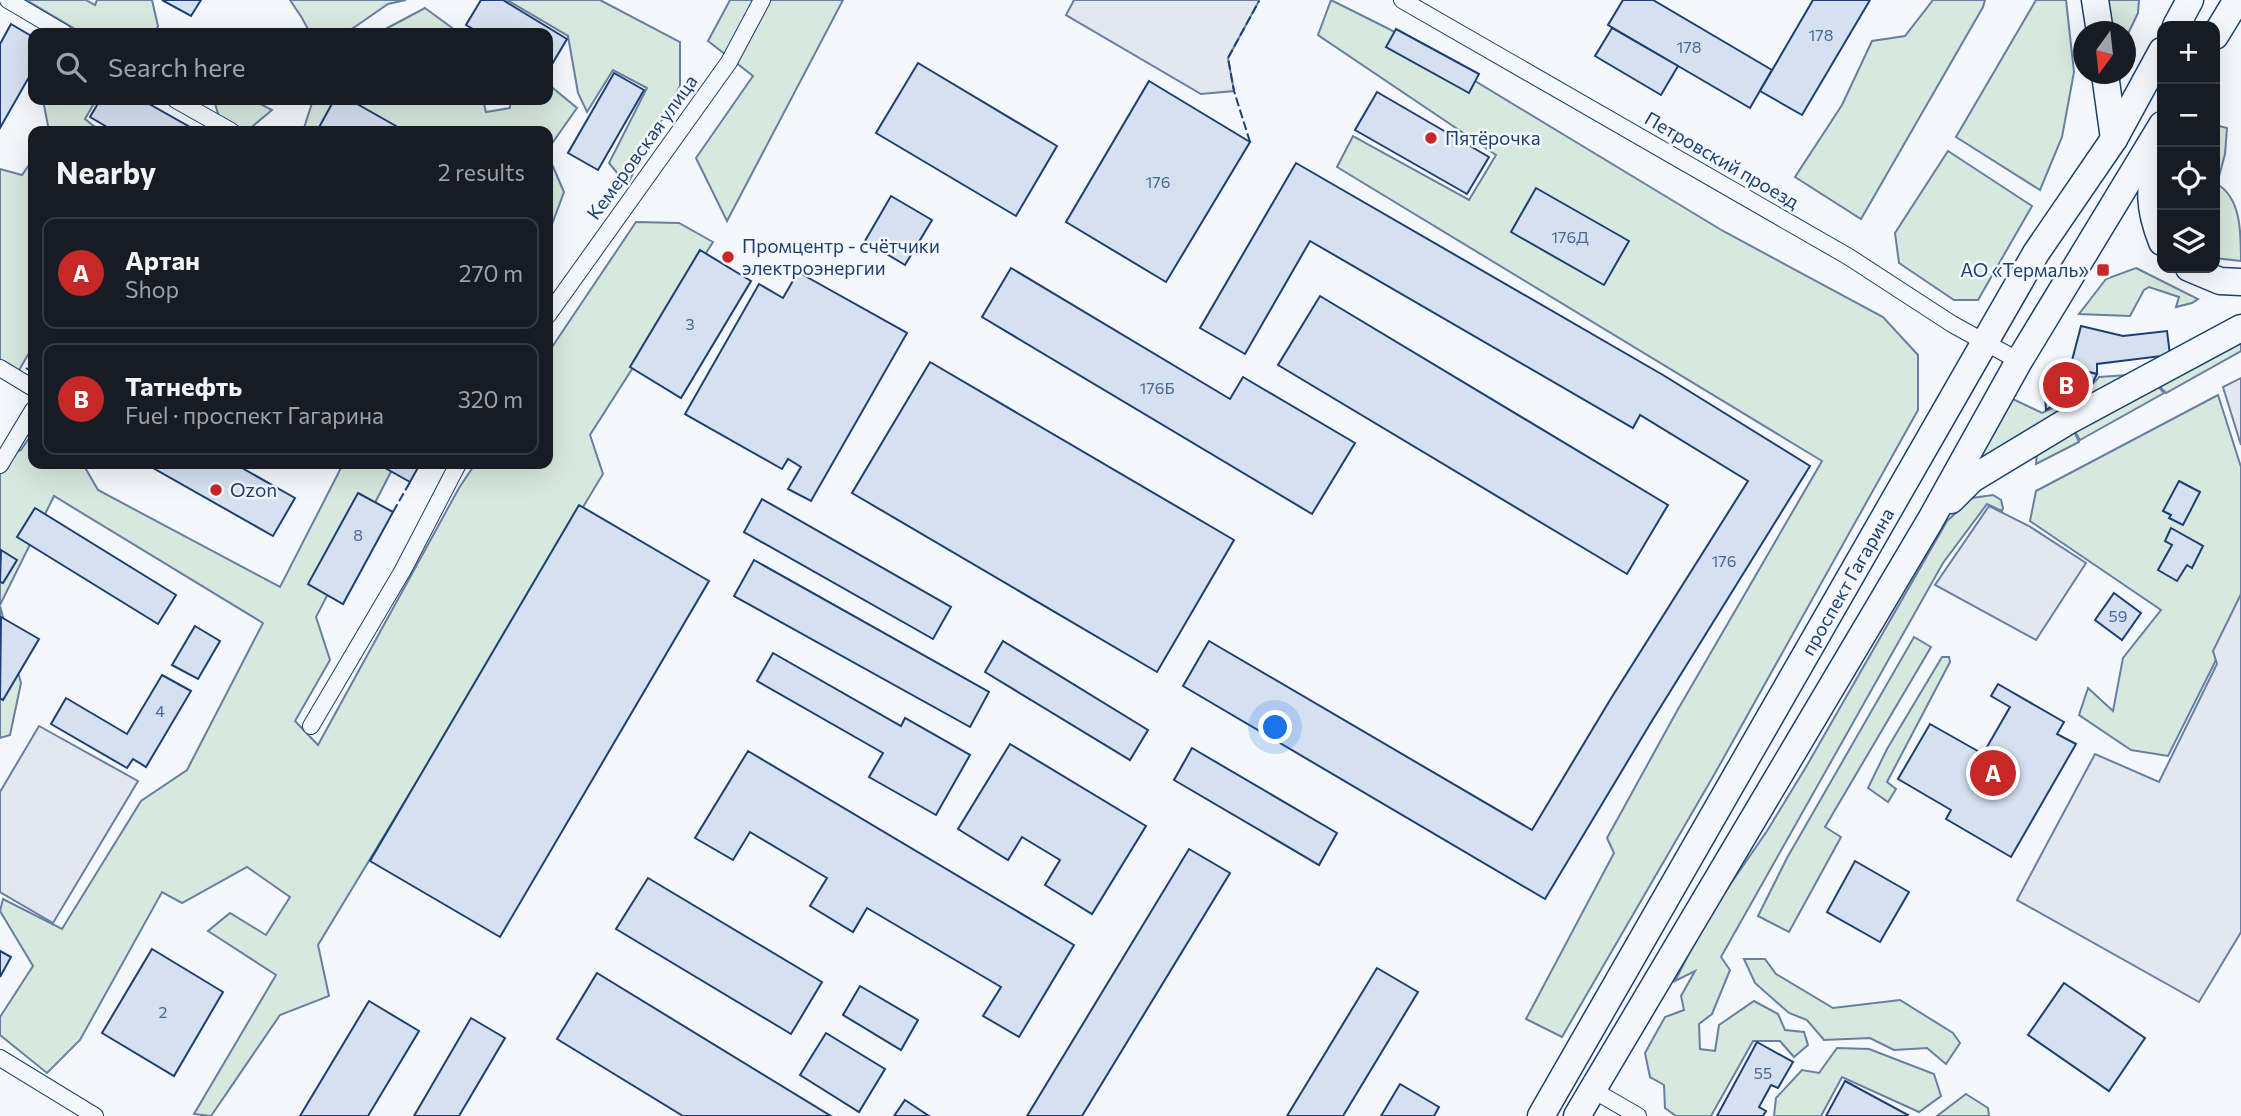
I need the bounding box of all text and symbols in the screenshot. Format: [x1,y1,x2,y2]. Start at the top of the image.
north arrow [2073,21,2136,84]
map controls [2157,21,2220,273]
button: + [2157,21,2220,84]
house number: 178 [1809,25,1833,44]
search box [28,28,553,105]
house number: 178 [1677,37,1701,56]
icon: search [52,48,90,86]
text: Search here [108,51,246,82]
street label: Кемеровская улица [581,70,702,224]
button: − [2157,84,2220,147]
street label: Петровский проезд [1641,106,1803,213]
place label: Пятёрочка [1445,126,1541,149]
marker: Пятёрочка [1423,130,1439,146]
button: locate [2157,147,2220,210]
text: Nearby [56,153,156,190]
text: 2 results [438,158,525,186]
house number: 176 [1146,172,1170,191]
button: layers [2157,210,2220,273]
house number: 176Д [1551,227,1589,246]
place label: Промцентр - счётчики электроэнергии [742,234,940,279]
text: Артан [125,244,200,275]
marker: Промцентр - счётчики электроэнергии [720,249,736,265]
place label: АО «Термаль» [1960,258,2089,281]
text: A [73,259,89,287]
text: 270 m [459,259,523,287]
marker: АО «Термаль» [2095,262,2111,278]
text: Shop [125,275,179,303]
house number: 3 [685,314,695,333]
pin: B [2043,359,2089,411]
text: Татнефть [125,370,242,401]
house number: 176Б [1140,378,1175,397]
text: B [73,385,89,413]
text: 320 m [458,385,523,413]
text: Fuel · проспект Гагарина [125,401,384,429]
place label: Ozon [230,478,277,501]
marker: Ozon [208,482,224,498]
street label: проспект Гагарина [1796,504,1898,659]
house number: 8 [353,525,363,544]
house number: 176 [1712,551,1736,570]
house number: 59 [2109,606,2127,625]
house number: 4 [155,701,165,720]
your location [1258,710,1292,744]
pin: A [1970,747,2016,799]
house number: 2 [159,1002,168,1021]
house number: 55 [1754,1063,1772,1082]

